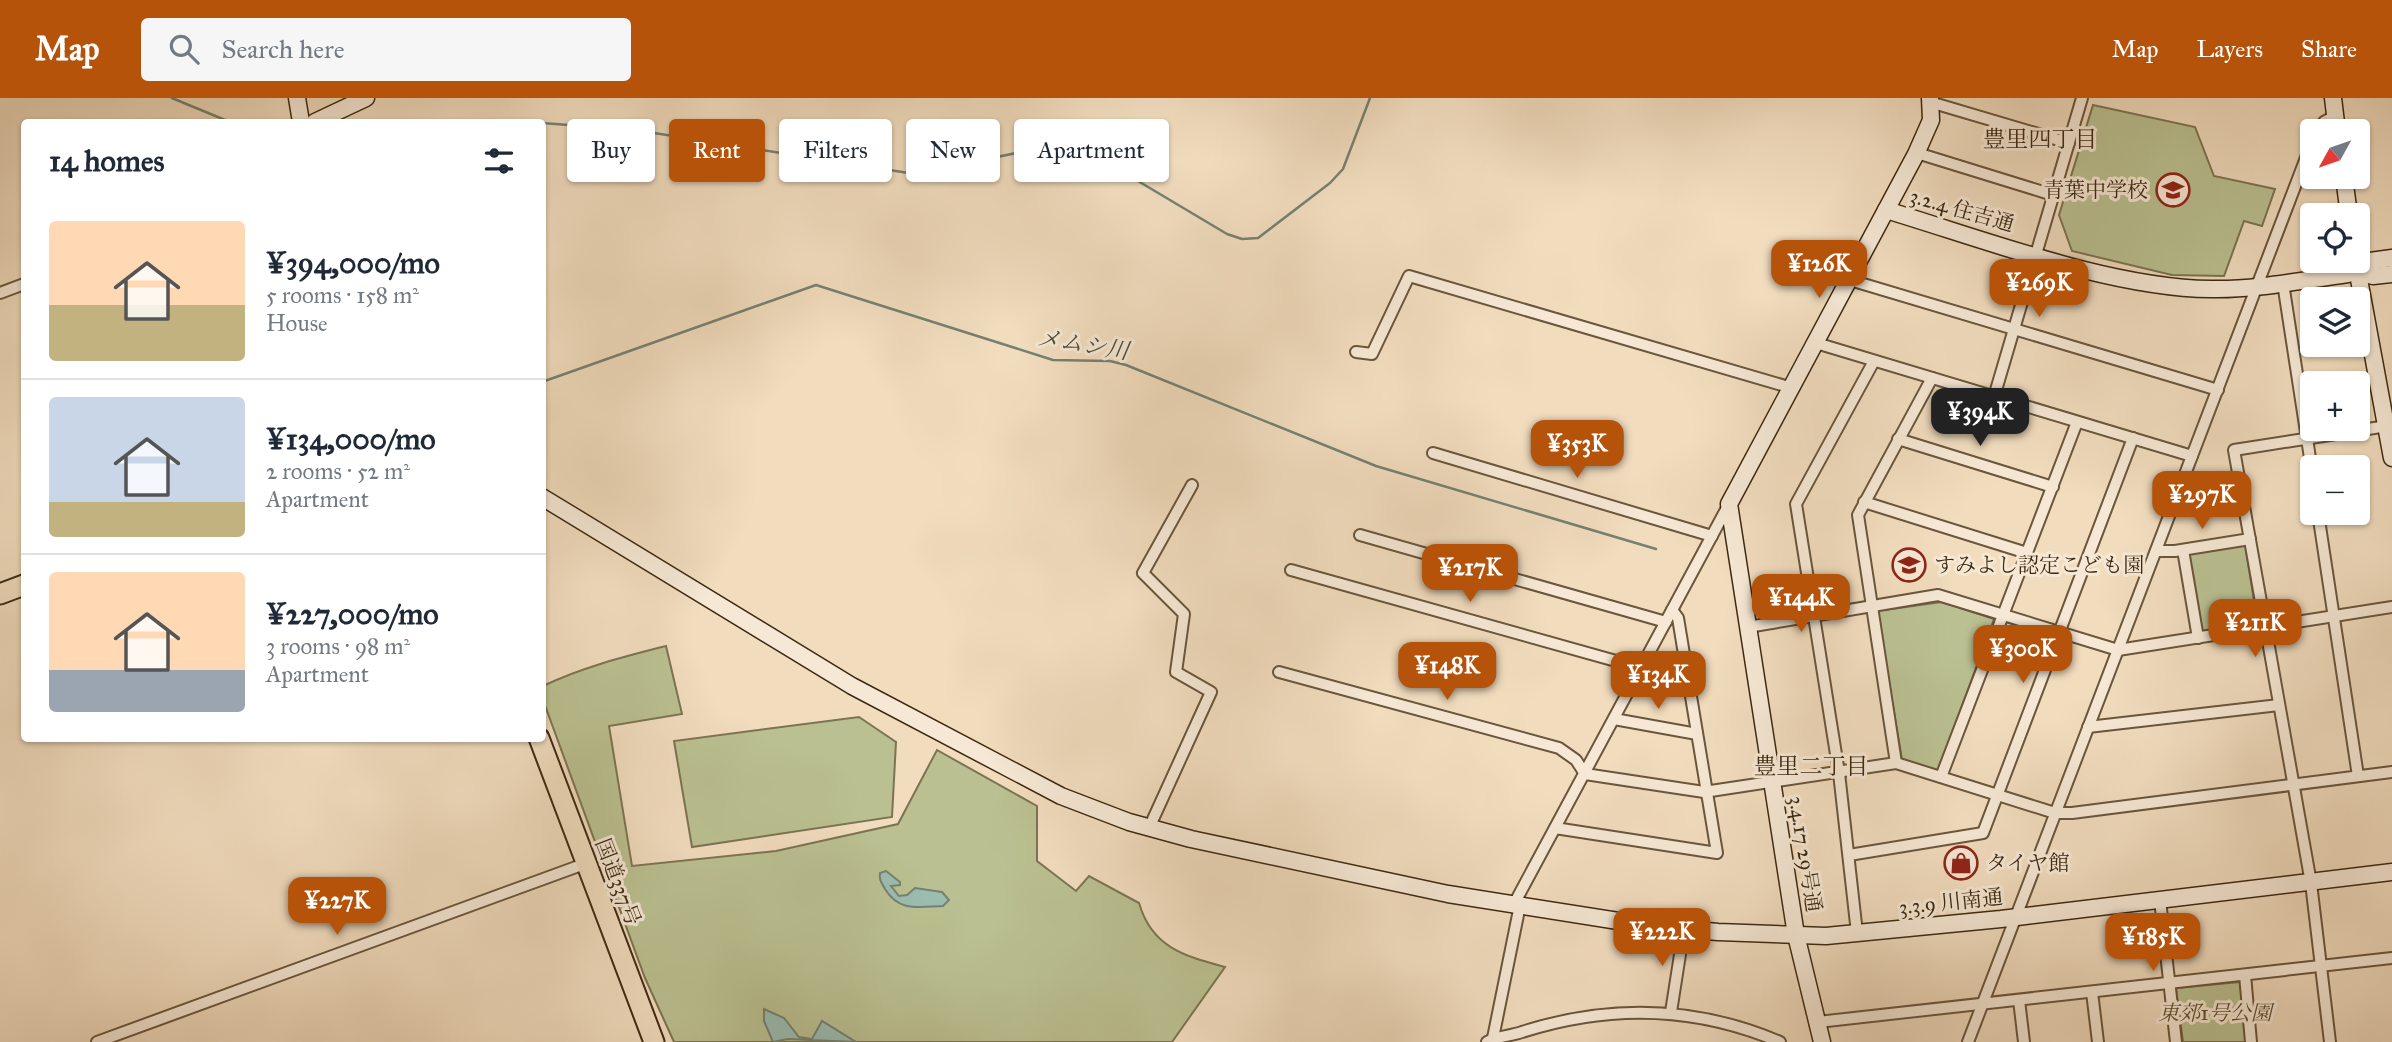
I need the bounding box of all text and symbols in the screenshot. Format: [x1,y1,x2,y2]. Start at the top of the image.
search box [141,18,631,81]
text: Map [35,29,99,69]
icon: search [165,30,203,68]
text: Search here [221,33,345,65]
text: Map [2112,34,2159,64]
text: Layers [2197,34,2263,64]
text: Share [2301,34,2357,64]
chip: Buy [567,119,655,182]
chip: Rent [669,119,765,182]
chip: Filters [779,119,892,182]
chip: New [906,119,1000,182]
chip: Apartment [1014,119,1169,182]
north arrow [2300,119,2370,189]
map controls [2300,119,2370,525]
district label: 豊里四丁目 [1983,125,2098,153]
icon: filters [480,142,518,180]
text: 14 homes [49,143,164,179]
school or university icon: 青葉中学校 [2154,171,2192,209]
place label: 青葉中学校 [2043,177,2148,203]
street label: 3.2.4 住吉通 [1907,183,2017,237]
button: locate [2300,203,2370,273]
pin: ¥126K [1770,240,1868,300]
text: ¥394,000/mo [266,245,440,281]
icon: home [105,249,189,333]
text: ¥126K [1787,249,1851,277]
pin: ¥269K [1990,260,2088,319]
text: ¥269K [2006,268,2072,296]
text: 5 rooms · 158 m² [266,281,419,309]
button: layers [2300,287,2370,357]
text: House [266,309,328,337]
water label: メムシ川 [1035,323,1134,365]
button: + [2300,371,2370,441]
pin: ¥394K [1931,388,2029,448]
text: ¥394K [1947,397,2013,425]
pin: ¥353K [1528,420,1626,480]
text: ¥134,000/mo [266,421,436,457]
icon: home [105,425,189,509]
text: ¥353K [1547,429,1607,457]
button: − [2300,455,2370,525]
text: 2 rooms · 52 m² [266,457,410,485]
pin: ¥297K [2153,472,2251,531]
text: ¥297K [2168,480,2236,508]
text: Apartment [266,485,369,513]
pin: ¥217K [1421,545,1519,604]
school or university icon: すみよし認定こども園 [1890,546,1928,584]
place label: すみよし認定こども園 [1934,552,2144,578]
text: ¥217K [1438,553,1502,581]
pin: ¥144K [1752,574,1850,634]
text: ¥144K [1768,583,1834,611]
text: ¥227,000/mo [266,596,439,632]
icon: home [105,600,189,684]
pin: ¥211K [2206,600,2304,659]
text: ¥211K [2225,608,2285,636]
pin: ¥300K [1974,626,2072,685]
text: 3 rooms · 98 m² [266,632,410,660]
text: ¥300K [1989,634,2057,662]
pin: ¥148K [1398,642,1496,702]
text: ¥148K [1414,651,1480,679]
pin: ¥134K [1609,652,1707,711]
text: Apartment [266,660,369,688]
text: ¥134K [1627,660,1689,688]
district label: 豊里二丁目 [1754,752,1869,780]
street label: 3.4.17 29号通 [1783,794,1827,914]
street label: 国道337号 [590,835,646,929]
shop icon: タイヤ館 [1942,844,1980,882]
place label: タイヤ館 [1986,850,2070,876]
pin: ¥227K [288,878,386,937]
street label: 3.3.9 川南通 [1898,884,2004,920]
text: ¥227K [304,886,370,914]
pin: ¥222K [1613,908,1711,968]
pin: ¥185K [2104,914,2202,973]
text: ¥222K [1629,917,1695,945]
text: ¥185K [2121,922,2185,950]
park label: 東郊1号公園 [2158,1000,2275,1026]

